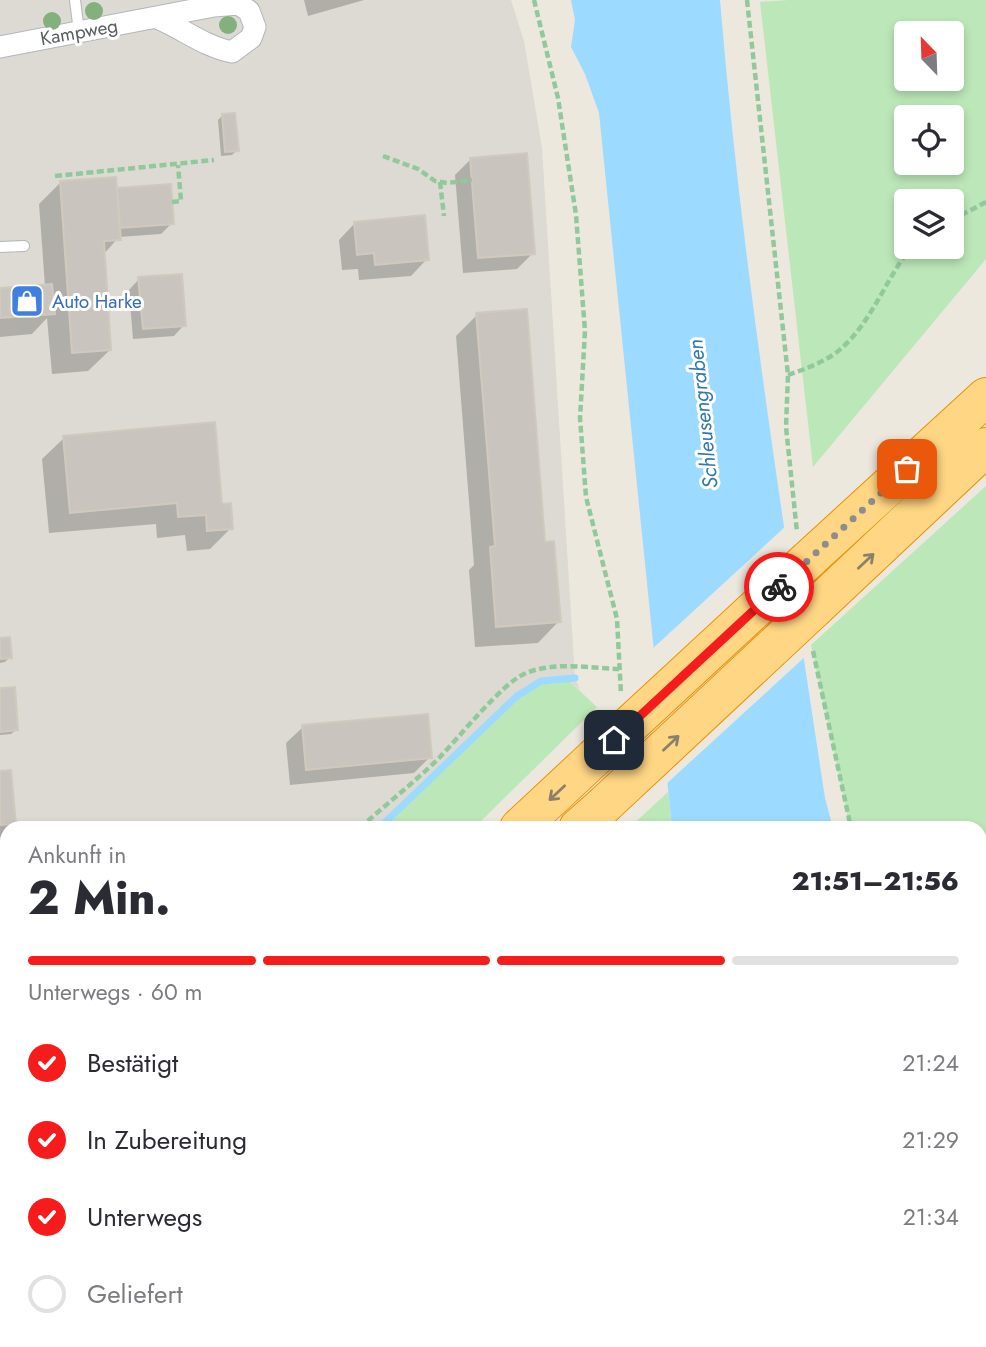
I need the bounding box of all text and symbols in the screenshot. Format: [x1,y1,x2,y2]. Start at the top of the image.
street label: Kampweg [38,12,120,52]
north arrow [894,21,964,91]
map controls [894,21,964,259]
button: locate [894,105,964,175]
button: layers [894,189,964,259]
shop icon: Auto Harke [8,282,46,320]
place label: Auto Harke [52,288,142,315]
water label: Schleusengraben [680,338,726,490]
pin [877,439,937,499]
icon: bag [888,450,926,488]
courier [744,552,814,622]
one-way arrow [857,552,874,569]
icon: bike [760,568,798,606]
pin [584,710,644,770]
icon: home [595,721,633,759]
one-way arrow [662,734,679,751]
one-way arrow [548,785,566,801]
text: Ankunft in [28,838,126,872]
text: 21:51–21:56 [792,862,959,900]
text: 2 Min. [28,865,170,931]
text: Unterwegs · 60 m [28,975,203,1009]
icon: check [28,1044,66,1082]
text: Bestätigt [87,1044,178,1082]
text: 21:24 [902,1046,959,1080]
icon: check [28,1121,66,1159]
text: In Zubereitung [87,1121,247,1159]
text: 21:29 [902,1123,959,1157]
icon: check [28,1198,66,1236]
text: Unterwegs [87,1198,202,1236]
text: 21:34 [903,1200,959,1234]
text: Geliefert [87,1275,183,1313]

